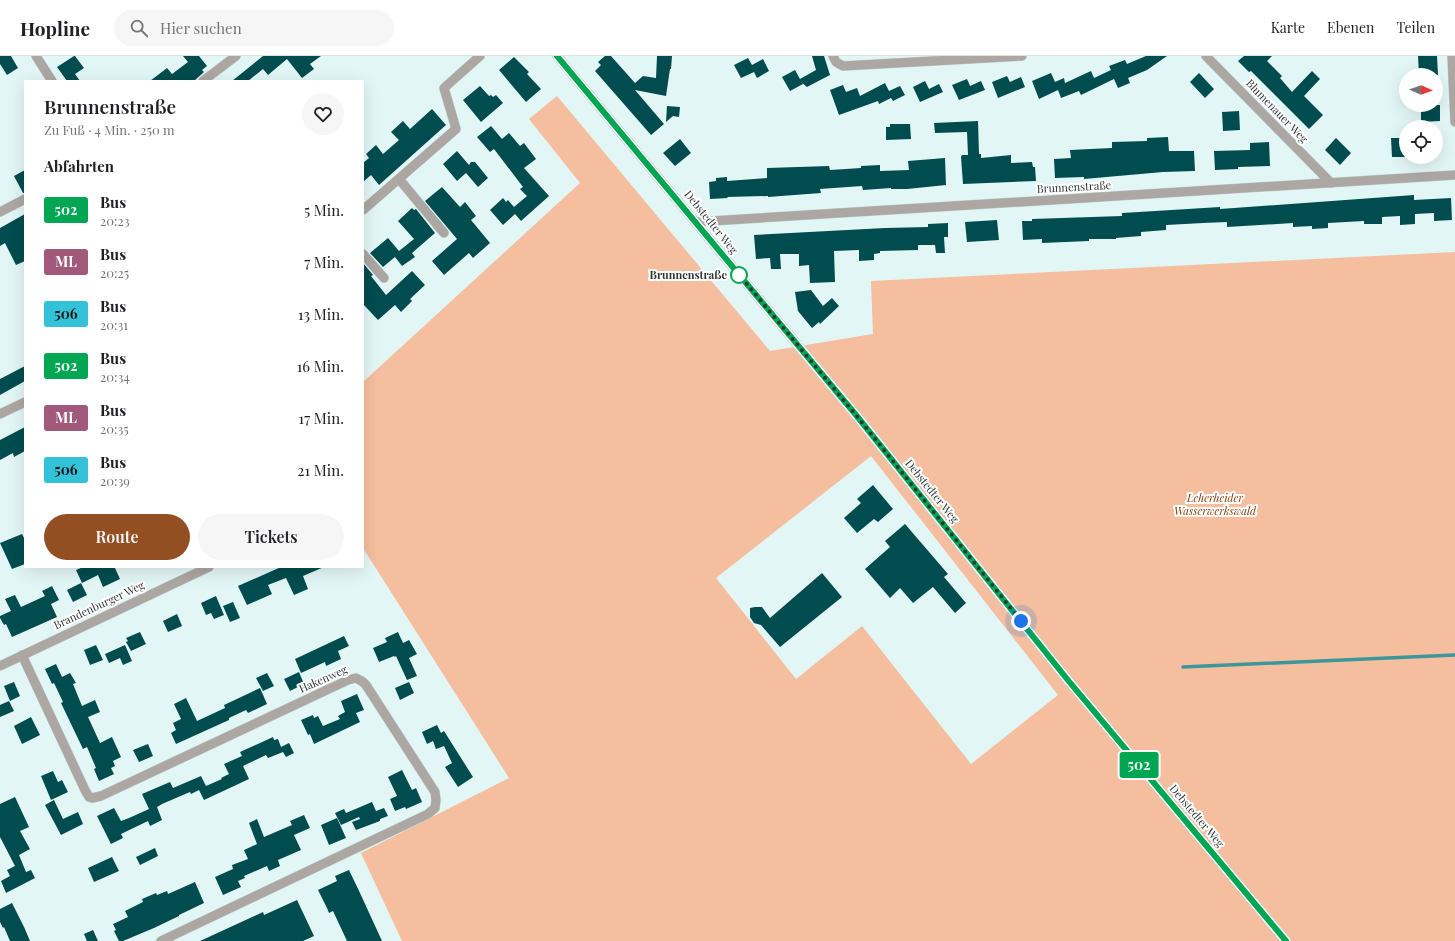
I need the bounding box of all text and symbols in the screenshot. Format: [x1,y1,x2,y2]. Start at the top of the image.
search box [114,10,394,46]
text: Hopline [20,15,90,41]
icon: search [128,17,150,39]
text: Hier suchen [160,18,242,38]
text: Karte [1271,18,1305,37]
text: Ebenen [1327,18,1374,37]
text: Teilen [1396,18,1435,37]
north arrow [1399,68,1443,112]
map controls [1399,68,1443,164]
street label: Blumenauer Weg [1243,76,1312,146]
text: Brunnenstraße [44,93,176,119]
button: heart [302,93,344,135]
button: locate [1399,120,1443,164]
text: Zu Fuß · 4 Min. · 250 m [44,121,175,138]
text: Abfahrten [44,156,114,176]
street label: Brunnenstraße [1036,177,1112,196]
street label: Debstedter Weg [681,187,742,257]
text: Bus [100,192,126,212]
text: 502 [55,200,77,219]
text: 5 Min. [304,200,344,220]
text: 20:23 [100,212,130,229]
text: Bus [100,244,126,264]
text: ML [55,252,77,271]
text: 7 Min. [304,252,344,272]
text: 20:25 [100,264,129,281]
marker: Brunnenstraße [730,266,748,284]
place label: Brunnenstraße [650,267,727,282]
text: Bus [100,296,126,316]
text: 506 [54,304,78,323]
text: 13 Min. [298,304,344,324]
text: 20:31 [100,316,128,333]
text: Bus [100,348,126,368]
text: 502 [55,356,77,375]
text: 16 Min. [297,356,344,376]
text: 20:34 [100,368,130,385]
text: Bus [100,400,126,420]
text: ML [55,408,77,427]
text: 17 Min. [299,408,344,428]
text: 20:35 [100,420,129,437]
text: Bus [100,452,126,472]
street label: Debstedter Weg [902,456,963,526]
text: 506 [54,460,78,479]
text: 21 Min. [297,460,344,480]
text: 20:39 [100,472,130,489]
park label: Leherheider Wasserwerkswald [1174,490,1257,518]
button: Route [44,514,190,560]
button: Tickets [198,514,344,560]
street label: Brandenburger Weg [51,577,147,632]
your location [1011,611,1031,631]
street label: Hakenweg [296,661,349,696]
line badge: 502 [1116,752,1162,778]
text: 502 [1128,755,1150,774]
street label: Debstedter Weg [1167,781,1228,850]

